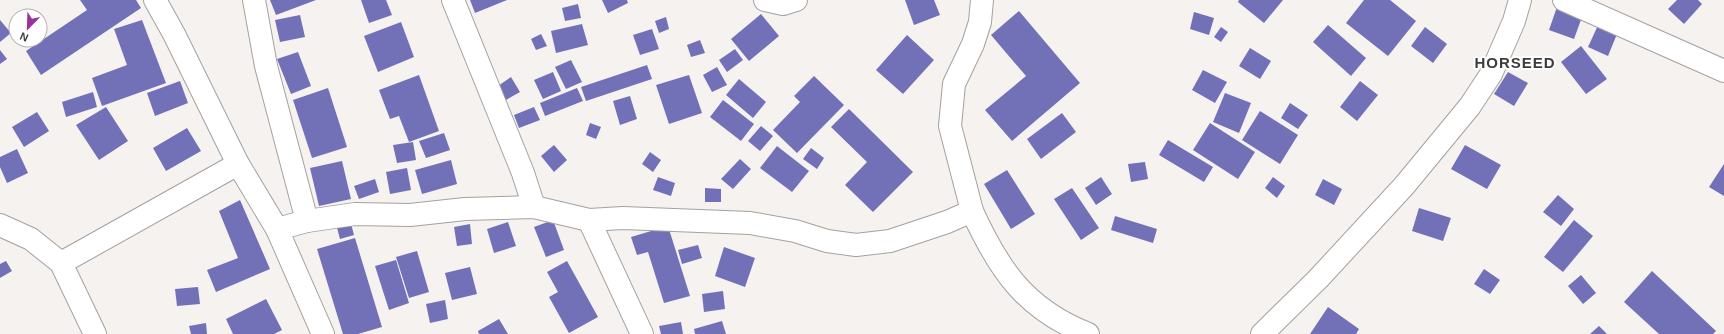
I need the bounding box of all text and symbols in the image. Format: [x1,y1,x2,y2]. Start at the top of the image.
north arrow [8,8,48,48]
text: N [18,30,30,44]
district label: HORSEED [1474,54,1556,71]

